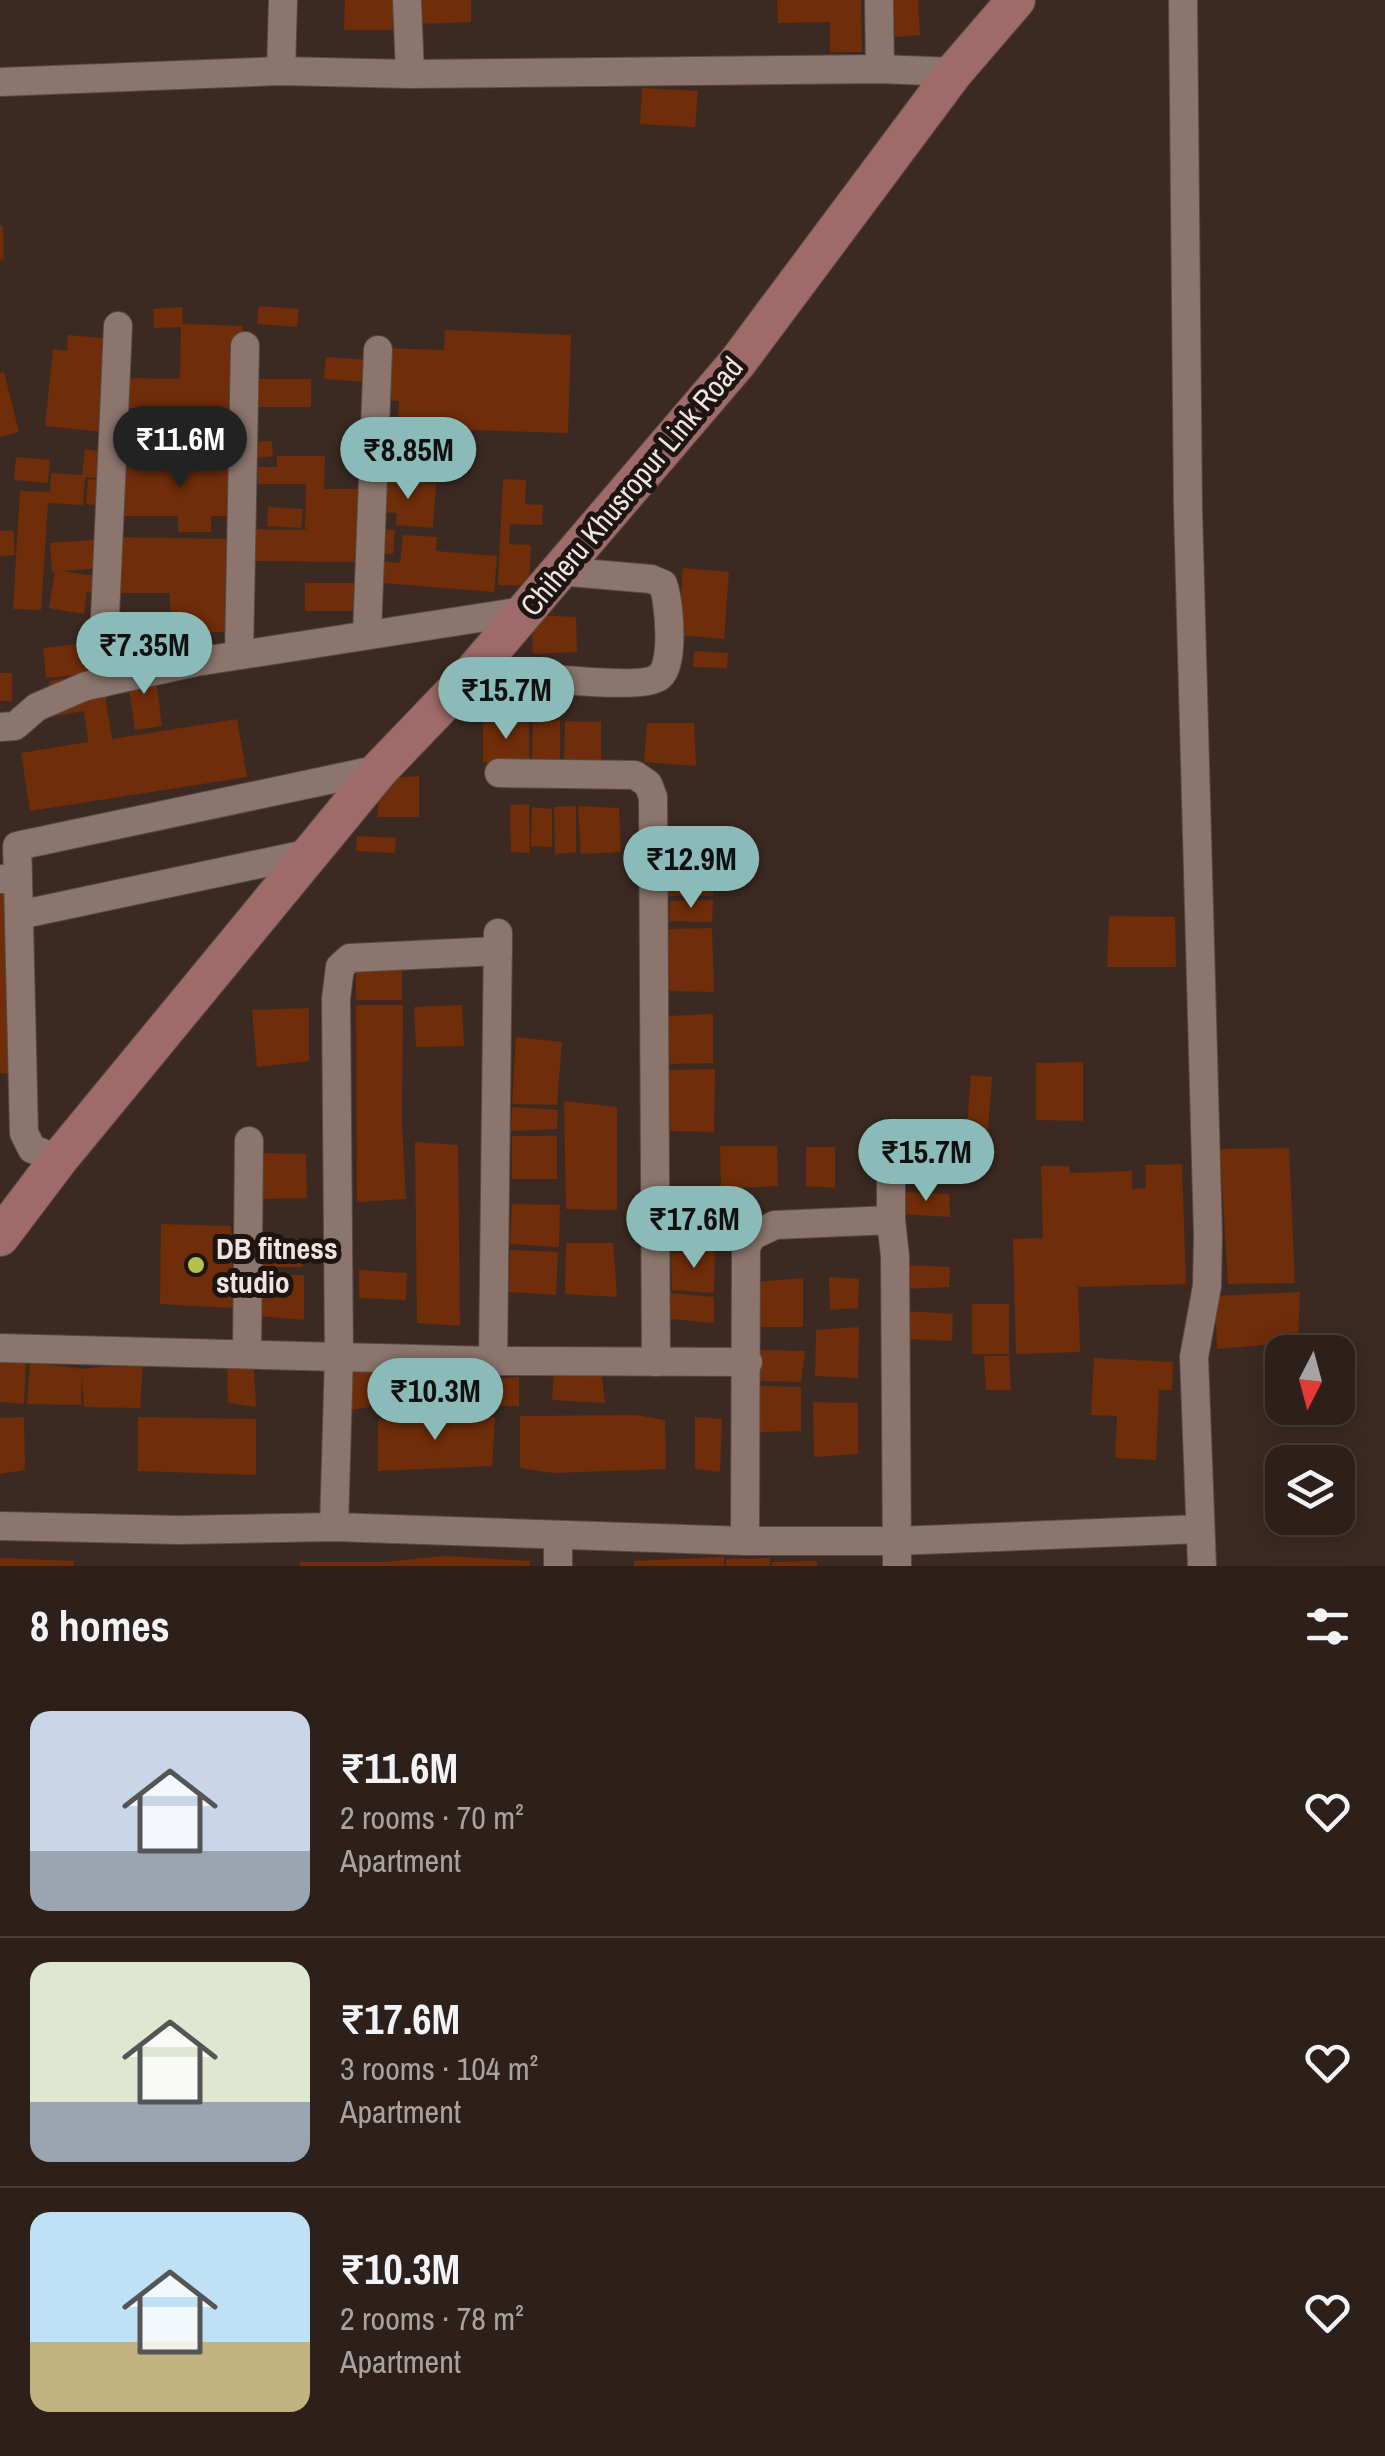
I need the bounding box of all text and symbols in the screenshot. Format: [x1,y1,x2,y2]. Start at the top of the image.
street label: Chiheru Khusropur Link Road [511,348,751,624]
pin: ₹11.6M [99,406,261,491]
text: ₹11.6M [135,417,225,460]
pin: ₹8.85M [327,417,489,502]
text: ₹8.85M [362,428,454,471]
pin: ₹7.35M [63,612,225,697]
text: ₹7.35M [98,623,190,666]
pin: ₹15.7M [425,657,587,742]
text: ₹15.7M [460,668,552,711]
pin: ₹12.9M [610,826,772,911]
text: ₹12.9M [645,837,737,880]
pin: ₹15.7M [845,1119,1007,1204]
text: ₹15.7M [880,1130,972,1173]
pin: ₹17.6M [613,1186,775,1271]
text: ₹17.6M [648,1197,740,1240]
place label: DB fitness studio [216,1228,338,1302]
marker: DB fitness studio [185,1254,207,1276]
north arrow [1265,1335,1355,1425]
map controls [1265,1335,1355,1535]
pin: ₹10.3M [354,1358,516,1443]
text: ₹10.3M [389,1369,481,1412]
button: layers [1265,1445,1355,1535]
text: 8 homes [30,1598,170,1654]
icon: filters [1300,1599,1355,1654]
text: ₹11.6M [340,1740,458,1796]
icon: home [110,1751,230,1871]
icon: heart [1300,1784,1355,1839]
text: 2 rooms · 70 m² [340,1796,524,1839]
text: Apartment [340,1839,461,1882]
text: ₹17.6M [340,1991,460,2047]
icon: home [110,2002,230,2122]
icon: heart [1300,2035,1355,2090]
text: 3 rooms · 104 m² [340,2047,538,2090]
text: Apartment [340,2090,461,2133]
text: ₹10.3M [340,2241,460,2297]
icon: home [110,2252,230,2372]
icon: heart [1300,2285,1355,2340]
text: 2 rooms · 78 m² [340,2297,524,2340]
text: Apartment [340,2340,461,2383]

